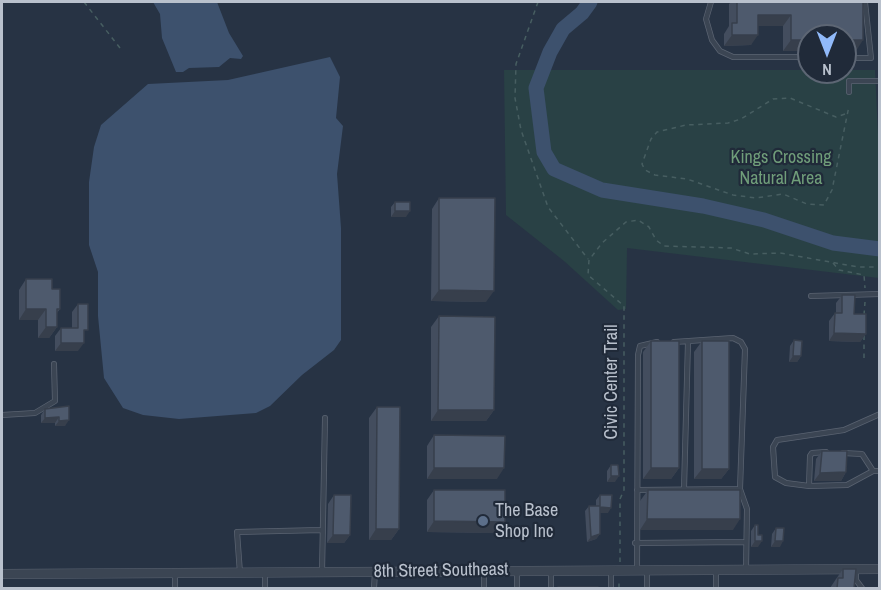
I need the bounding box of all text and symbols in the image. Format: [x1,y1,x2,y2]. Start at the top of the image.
north arrow [797,24,857,84]
text: N [822,59,832,81]
park label: Kings Crossing Natural Area [731,147,831,190]
street label: Civic Center Trail [601,324,623,440]
place label: The Base Shop Inc [495,500,558,542]
marker: The Base Shop Inc [476,514,490,528]
street label: 8th Street Southeast [374,559,508,583]

